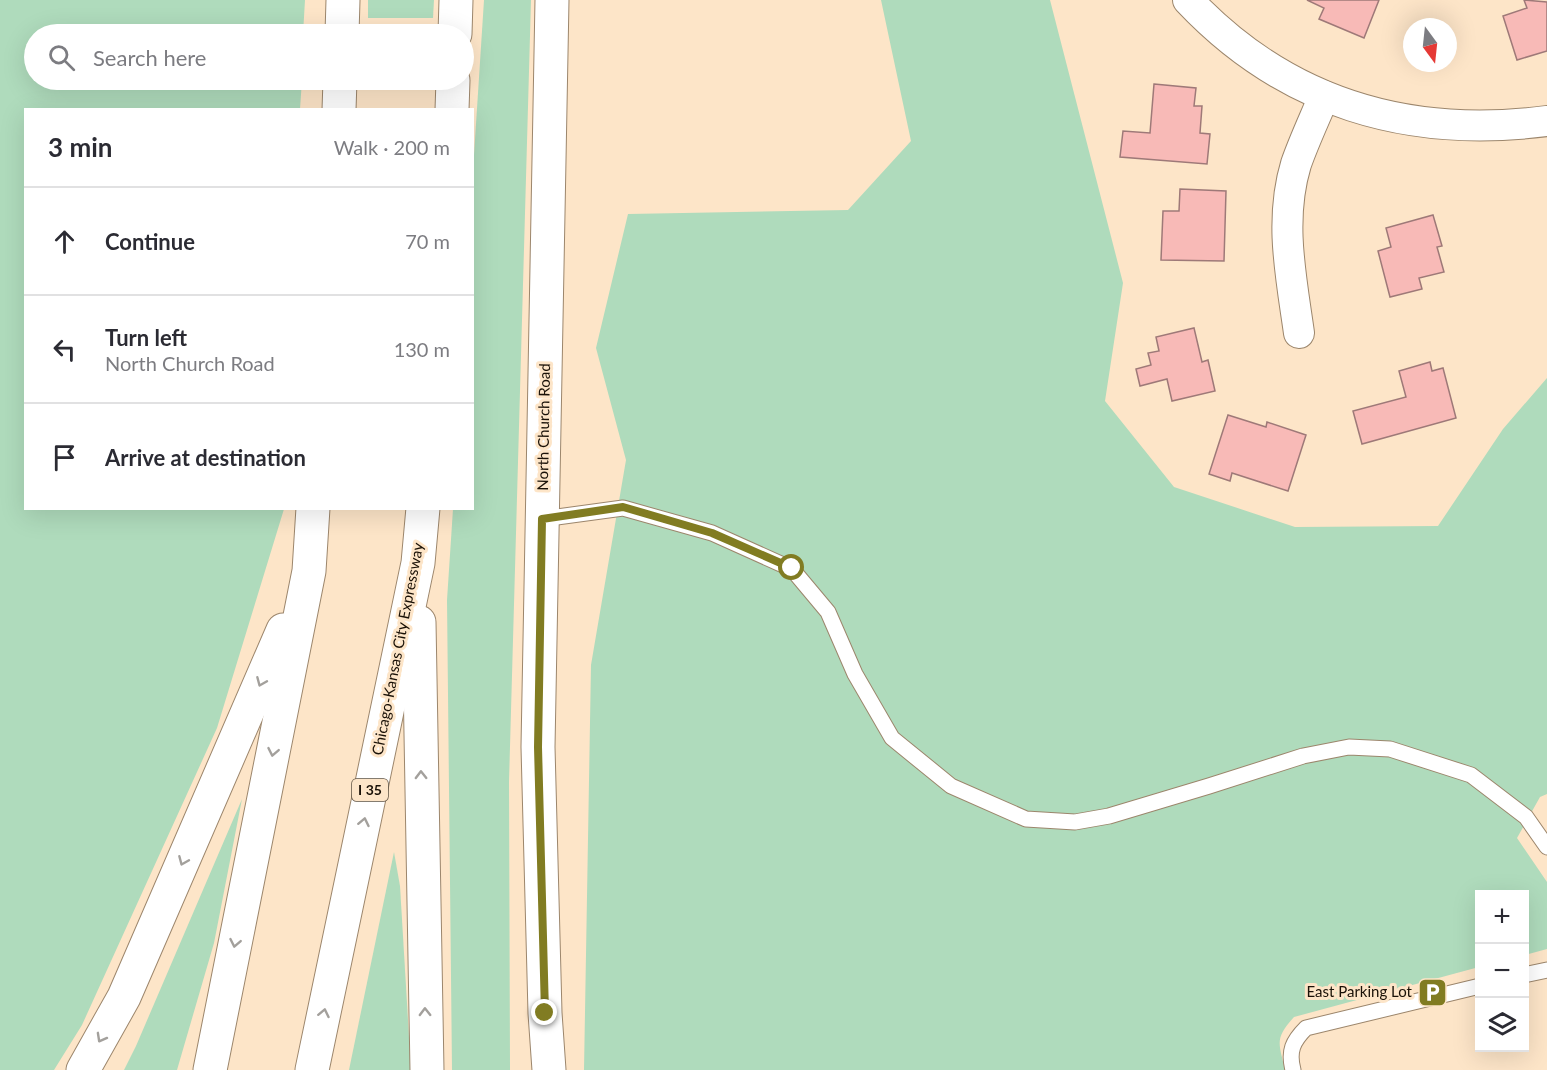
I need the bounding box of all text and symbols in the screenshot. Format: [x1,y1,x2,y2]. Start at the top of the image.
north arrow [1403,18,1457,72]
search box [24,24,474,90]
icon: search [45,41,78,74]
text: Search here [93,44,206,71]
text: 3 min [48,131,112,163]
text: Walk · 200 m [334,135,450,159]
icon: ahead [48,225,81,258]
text: Continue [105,228,195,255]
text: 70 m [405,229,450,253]
text: Turn left [105,324,187,351]
icon: left [48,333,81,366]
text: 130 m [394,337,450,361]
text: North Church Road [105,351,275,375]
street label: North Church Road [533,363,553,491]
icon: arrive [48,441,81,474]
text: Arrive at destination [105,444,306,471]
street label: Chicago-Kansas City Expressway [368,541,426,756]
route start [778,554,804,580]
one-way arrow [256,676,268,687]
one-way arrow [267,747,280,757]
one-way arrow [415,770,428,779]
road number: I 35 [352,779,388,801]
one-way arrow [356,817,369,827]
one-way arrow [178,855,190,866]
map controls [1475,890,1529,1052]
button: + [1475,890,1529,944]
one-way arrow [229,938,242,948]
button: − [1475,944,1529,998]
parking icon: East Parking Lot [1417,976,1449,1008]
place label: East Parking Lot [1306,982,1413,1000]
button: layers [1475,998,1529,1052]
route end [531,999,557,1025]
one-way arrow [419,1007,432,1016]
one-way arrow [317,1008,330,1018]
one-way arrow [97,1032,109,1042]

